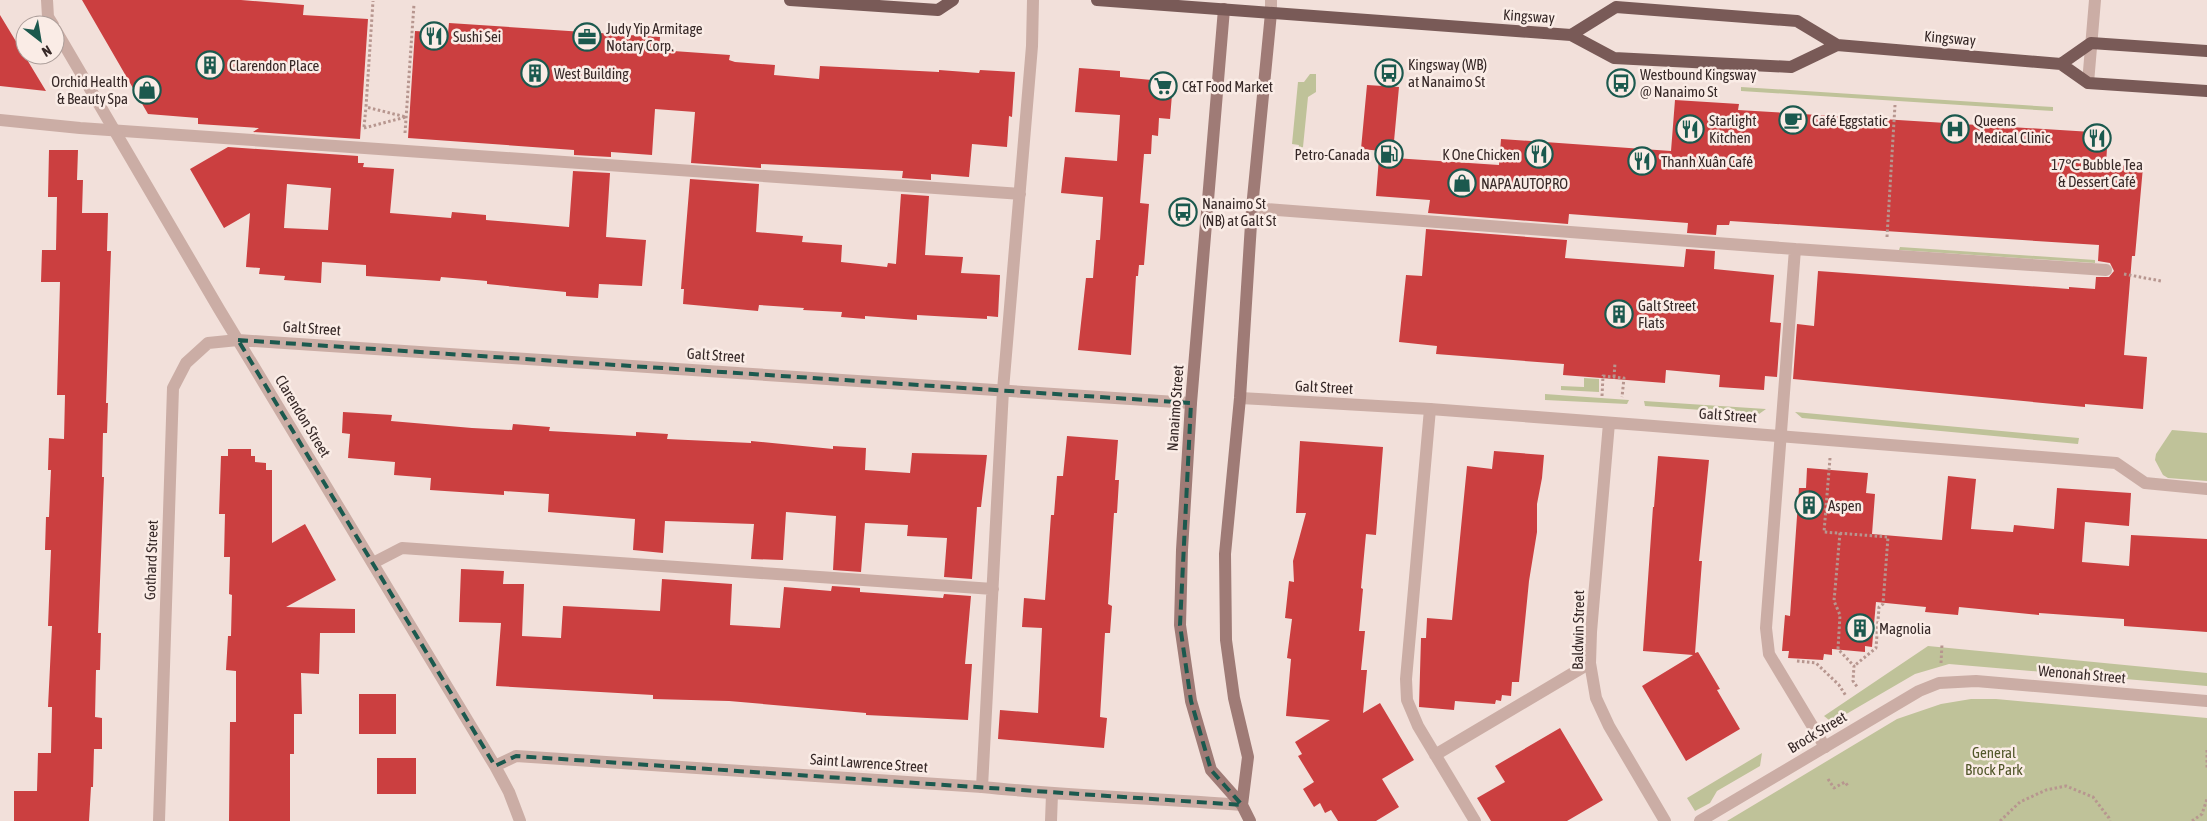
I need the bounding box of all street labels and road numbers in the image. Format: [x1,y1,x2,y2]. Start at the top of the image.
street label: Kingsway [1503,6,1555,26]
street label: Kingsway [1923,27,1977,49]
street label: Galt Street [282,317,342,339]
street label: Galt Street [686,344,746,366]
street label: Nanaimo Street [1164,364,1186,452]
street label: Clarendon Street [272,372,334,460]
street label: Galt Street [1295,377,1353,397]
street label: Galt Street [1698,404,1758,426]
street label: Gothard Street [141,520,161,600]
street label: Baldwin Street [1569,590,1587,670]
street label: Wenonah Street [2037,662,2127,686]
street label: Brock Street [1784,708,1850,756]
street label: Saint Lawrence Street [810,750,928,776]

